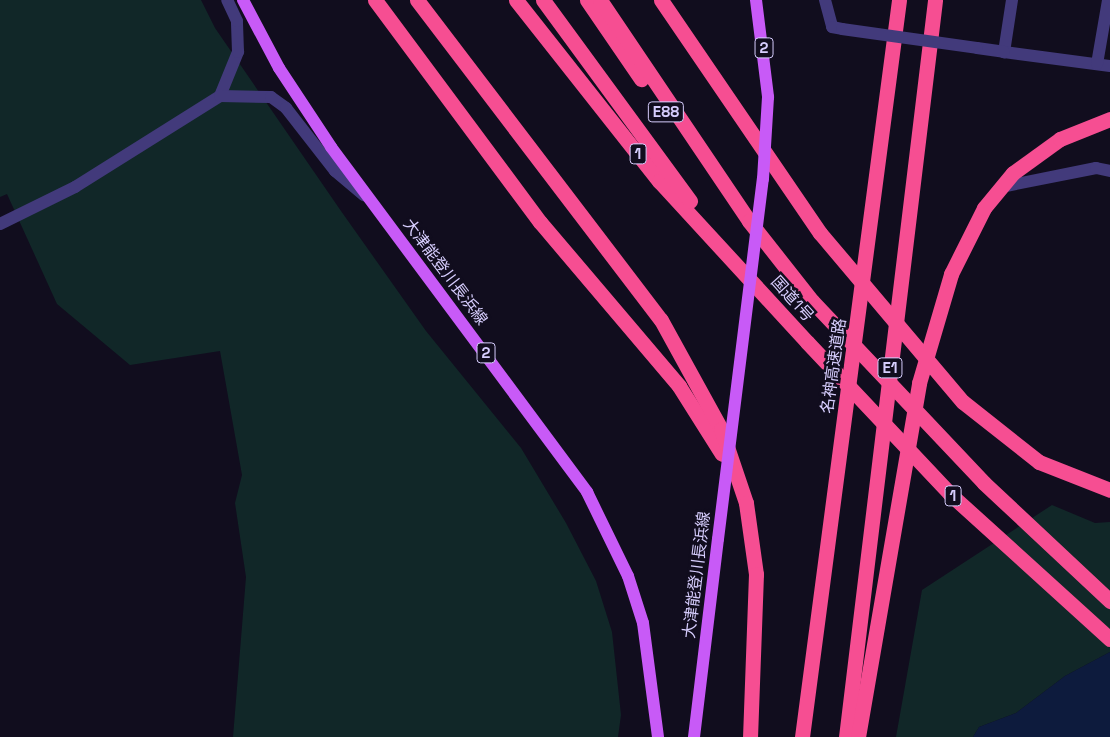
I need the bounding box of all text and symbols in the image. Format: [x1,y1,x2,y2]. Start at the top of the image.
road number: 2 [754,36,774,60]
road number: E88 [647,100,685,124]
road number: 1 [629,142,647,166]
street label: 大津能登川長浜線 [399,215,491,329]
street label: 国道1号 [767,272,817,326]
street label: 名神高速道路 [818,317,850,415]
road number: 2 [476,340,496,366]
road number: E1 [876,356,904,380]
road number: 1 [944,484,962,508]
street label: 大津能登川長浜線 [680,510,714,640]

